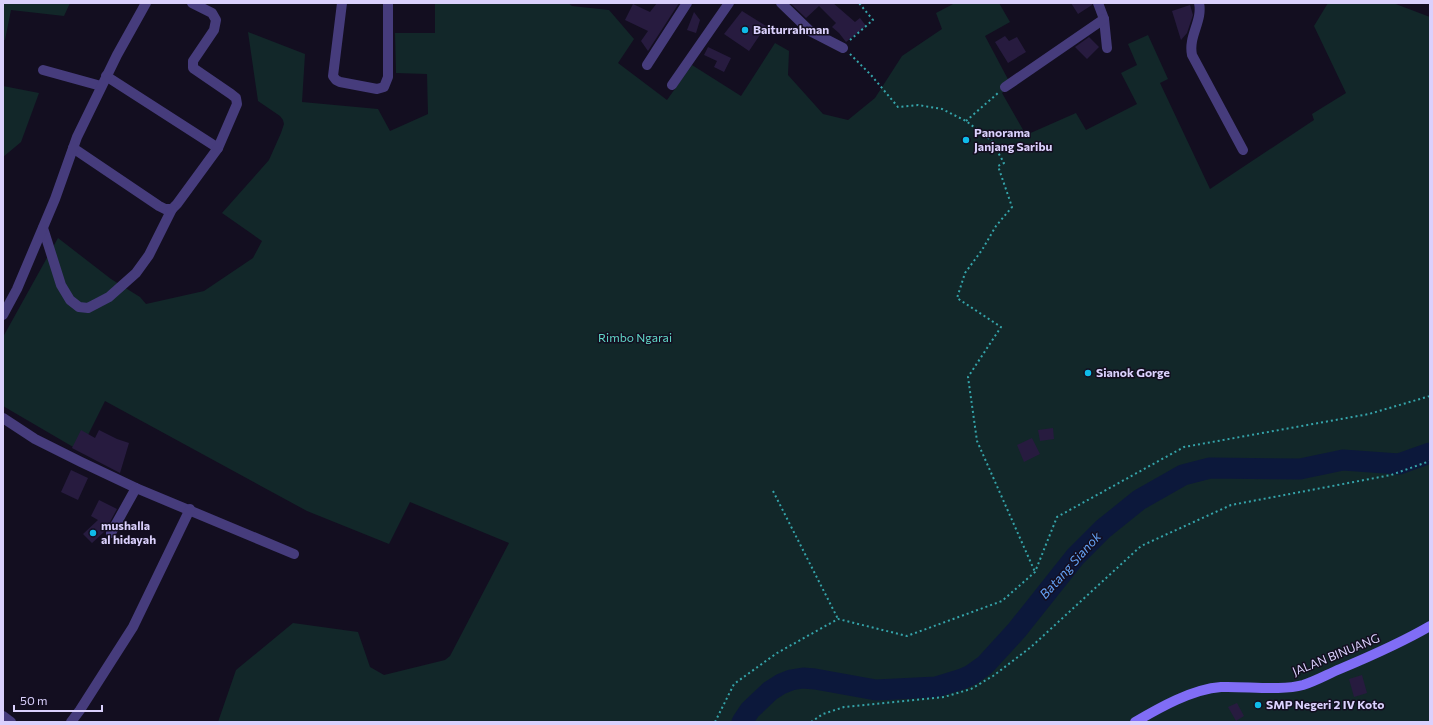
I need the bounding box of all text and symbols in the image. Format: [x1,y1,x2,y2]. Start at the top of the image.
place label: Baiturrahman [753,22,829,36]
marker: Baiturrahman [740,25,750,35]
place label: Panorama Janjang Saribu [974,125,1053,154]
marker: Panorama Janjang Saribu [961,135,971,145]
park label: Rimbo Ngarai [598,330,672,344]
place label: Sianok Gorge [1096,365,1170,379]
marker: Sianok Gorge [1083,368,1093,378]
place label: mushalla al hidayah [101,518,156,546]
marker: mushalla al hidayah [88,528,98,538]
water label: Batang Sianok [1036,528,1105,602]
street label: JALAN BINUANG [1290,630,1382,679]
scale bar [14,687,102,713]
text: 50 m [20,693,48,707]
place label: SMP Negeri 2 IV Koto [1266,697,1384,711]
marker: SMP Negeri 2 IV Koto [1253,700,1263,710]

